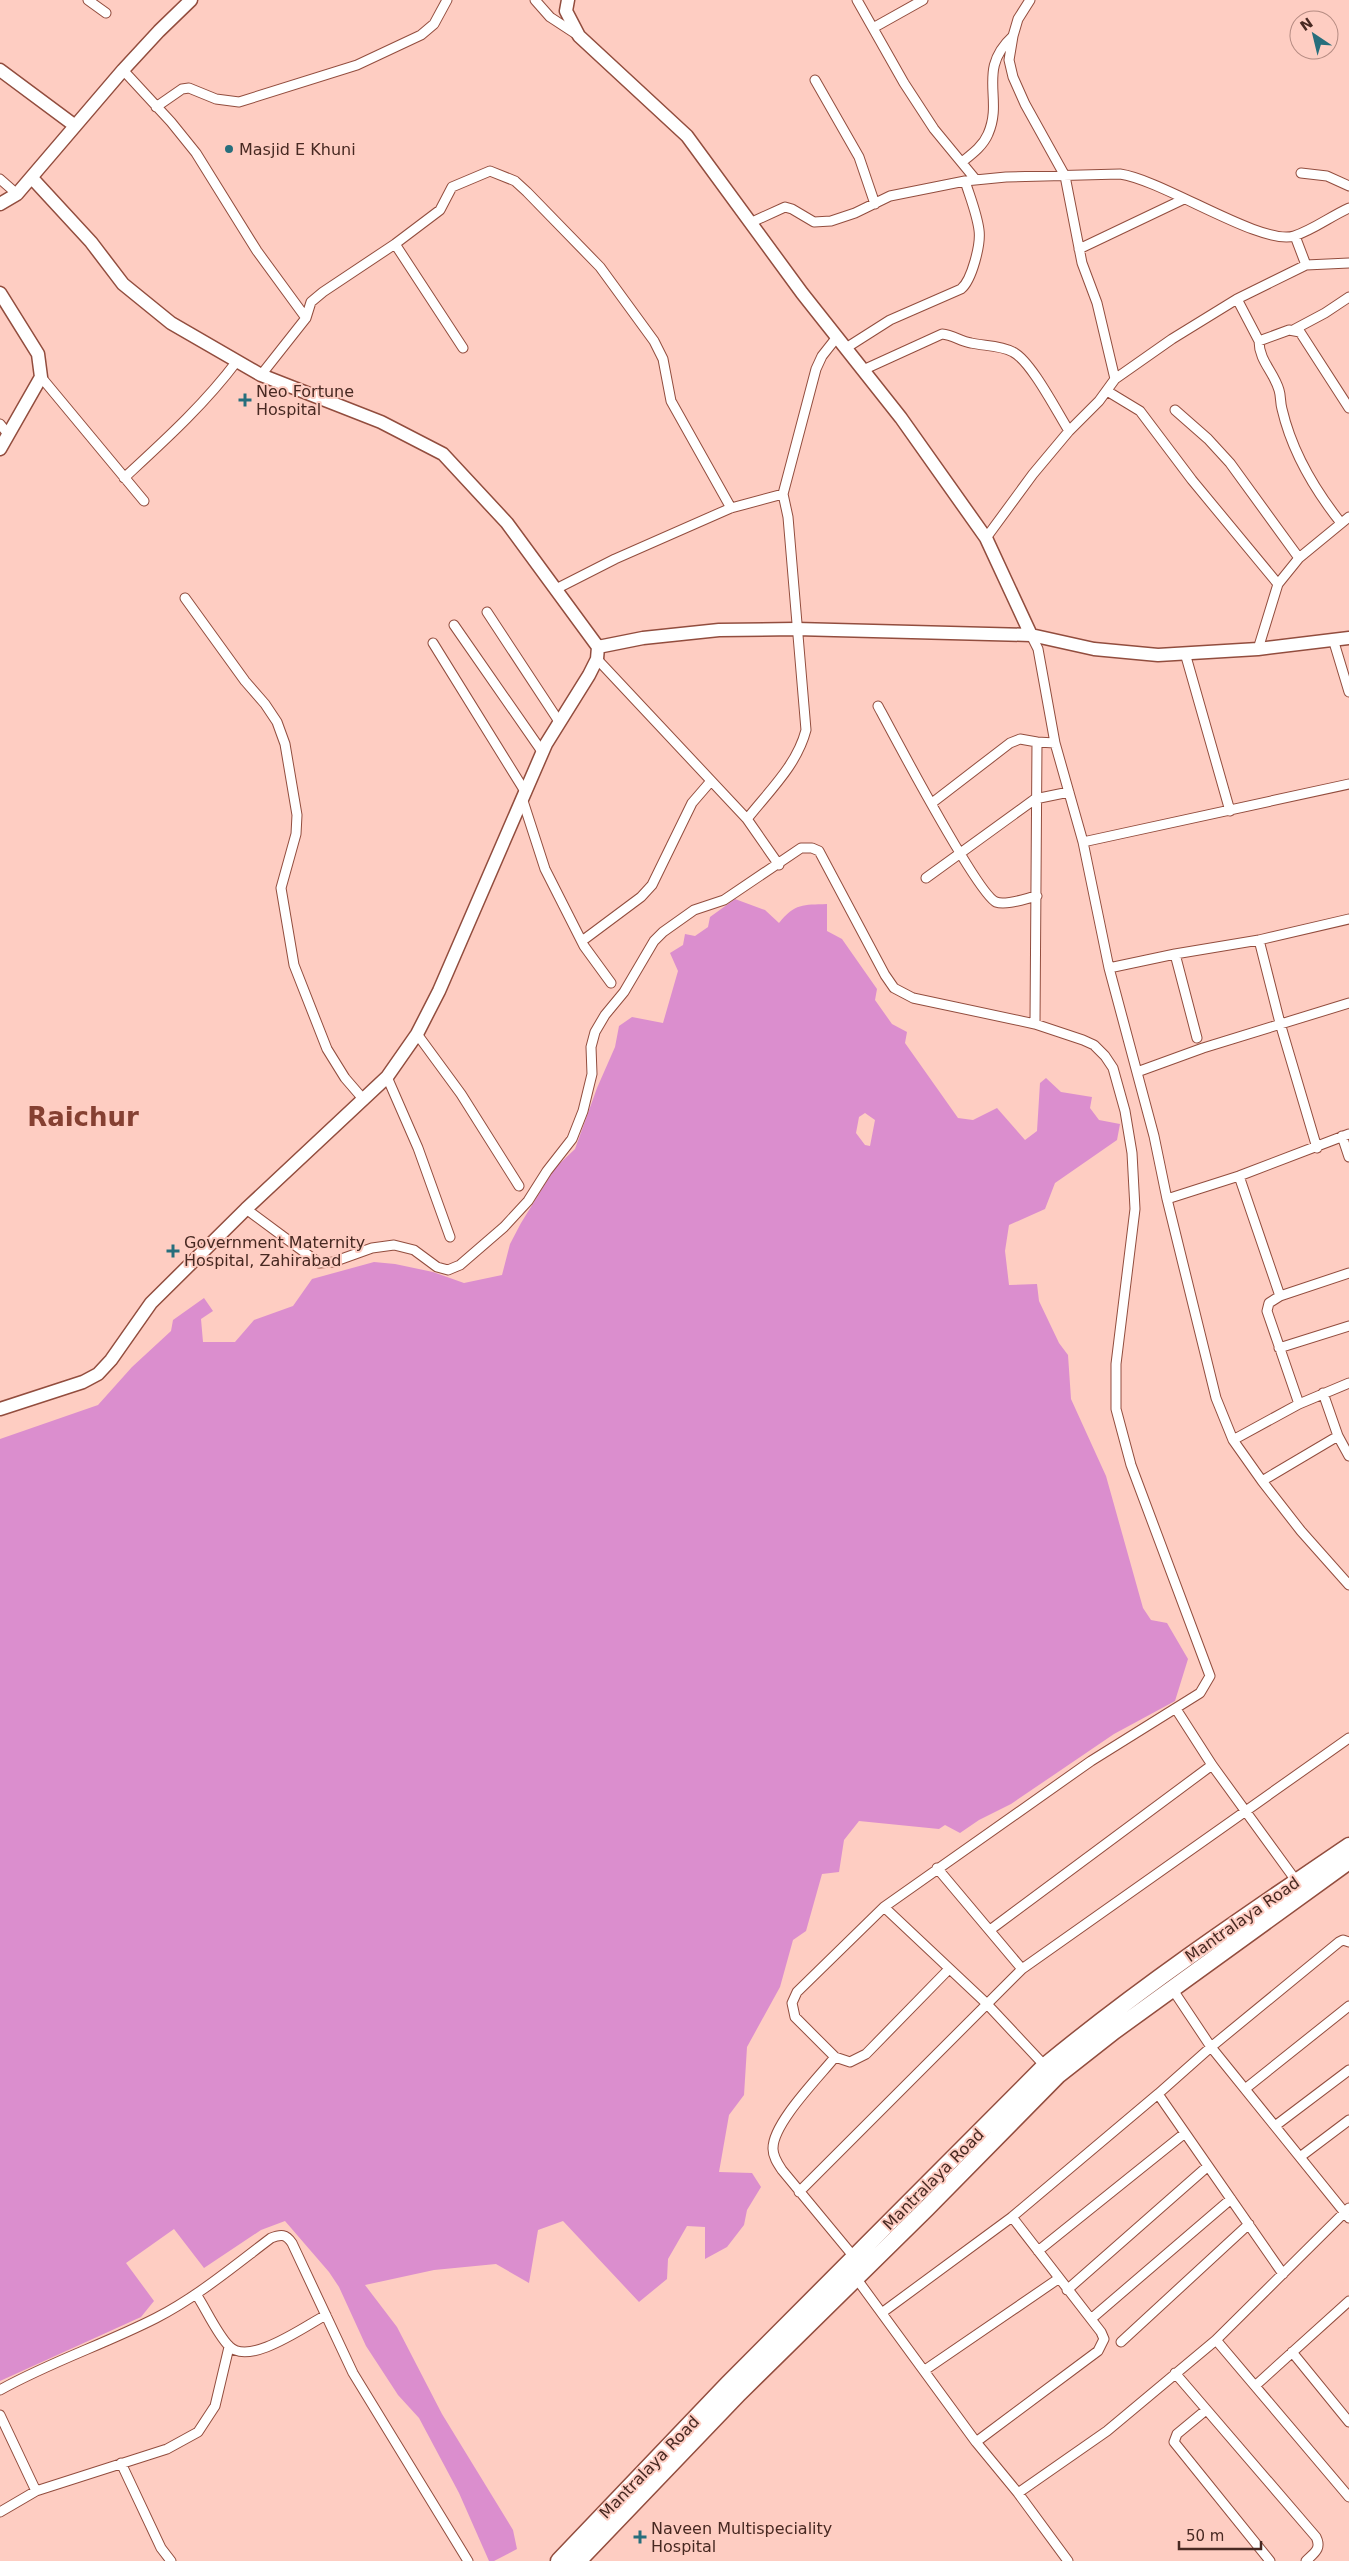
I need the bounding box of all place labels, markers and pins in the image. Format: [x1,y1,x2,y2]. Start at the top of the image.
place label: Masjid E Khuni [239,140,356,159]
marker: Masjid E Khuni [223,143,235,155]
place label: Neo Fortune Hospital [256,382,354,419]
marker: Neo Fortune Hospital [238,393,252,407]
place label: Government Maternity Hospital, Zahirabad [184,1233,365,1270]
marker: Government Maternity Hospital, Zahirabad [166,1244,180,1258]
place label: Naveen Multispeciality Hospital [651,2519,832,2556]
marker: Naveen Multispeciality Hospital [633,2530,647,2544]

